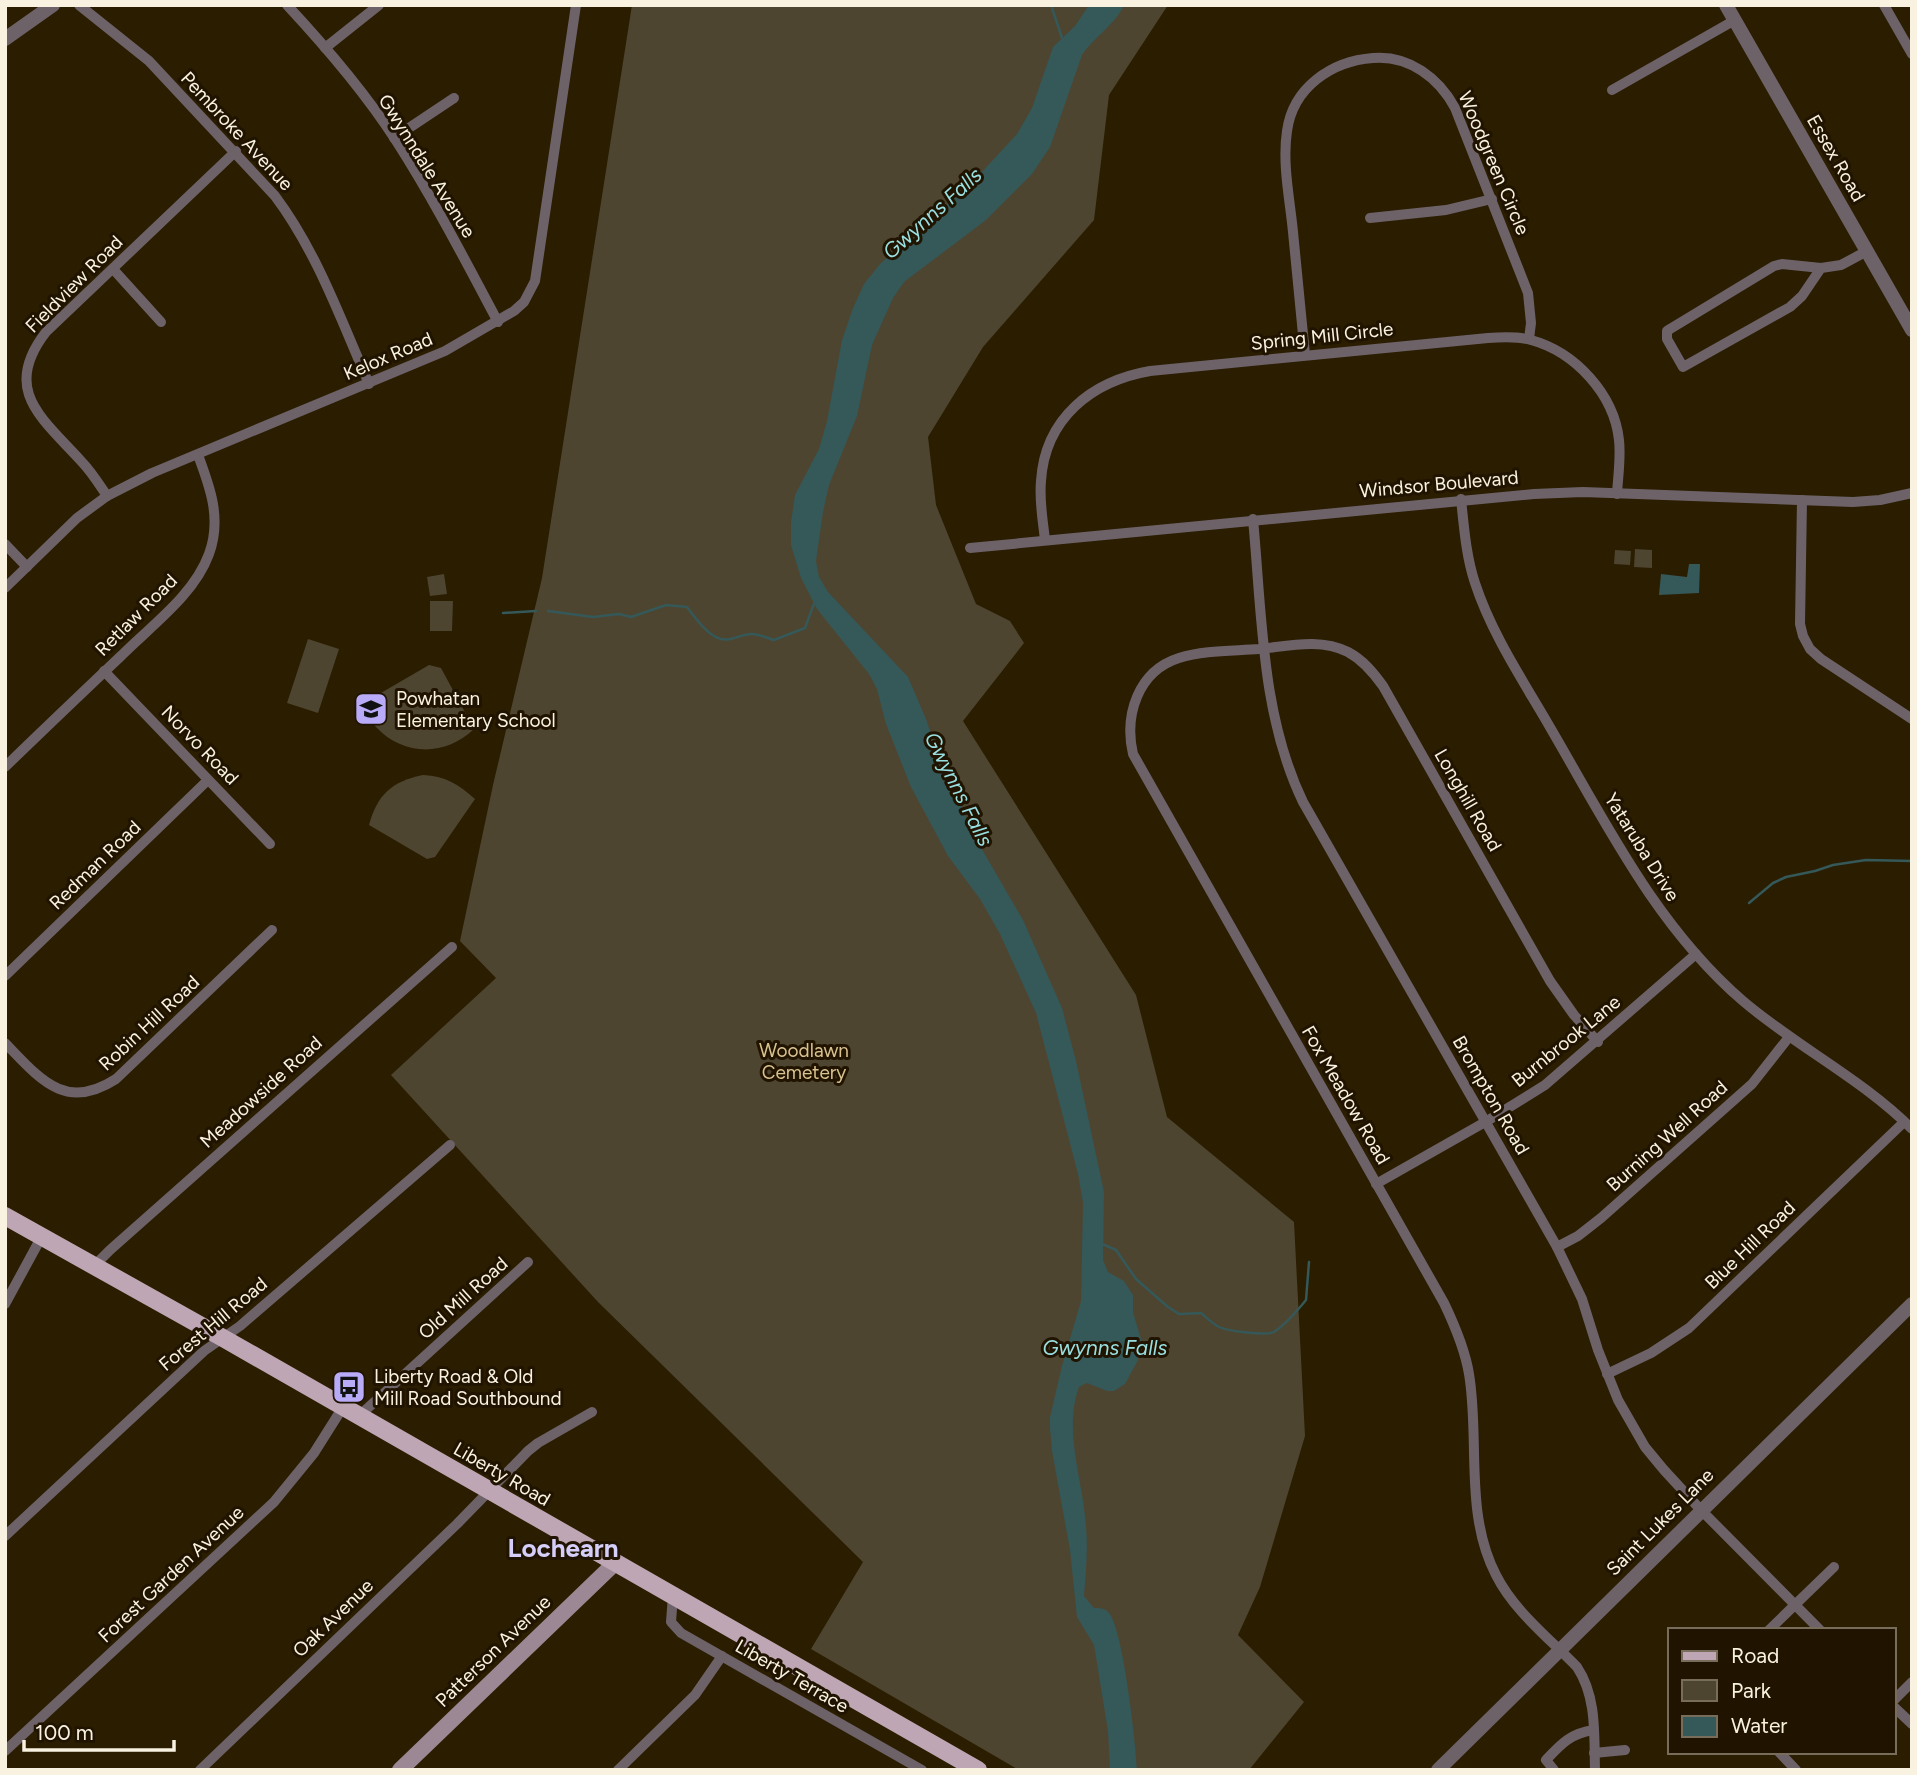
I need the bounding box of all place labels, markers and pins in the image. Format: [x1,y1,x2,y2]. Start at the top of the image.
place label: Powhatan Elementary School [396,687,556,732]
school or university icon: Powhatan Elementary School [352,690,390,728]
place label: Liberty Road & Old Mill Road Southbound [374,1365,562,1410]
bus stop icon: Liberty Road & Old Mill Road Southbound [330,1368,368,1406]

